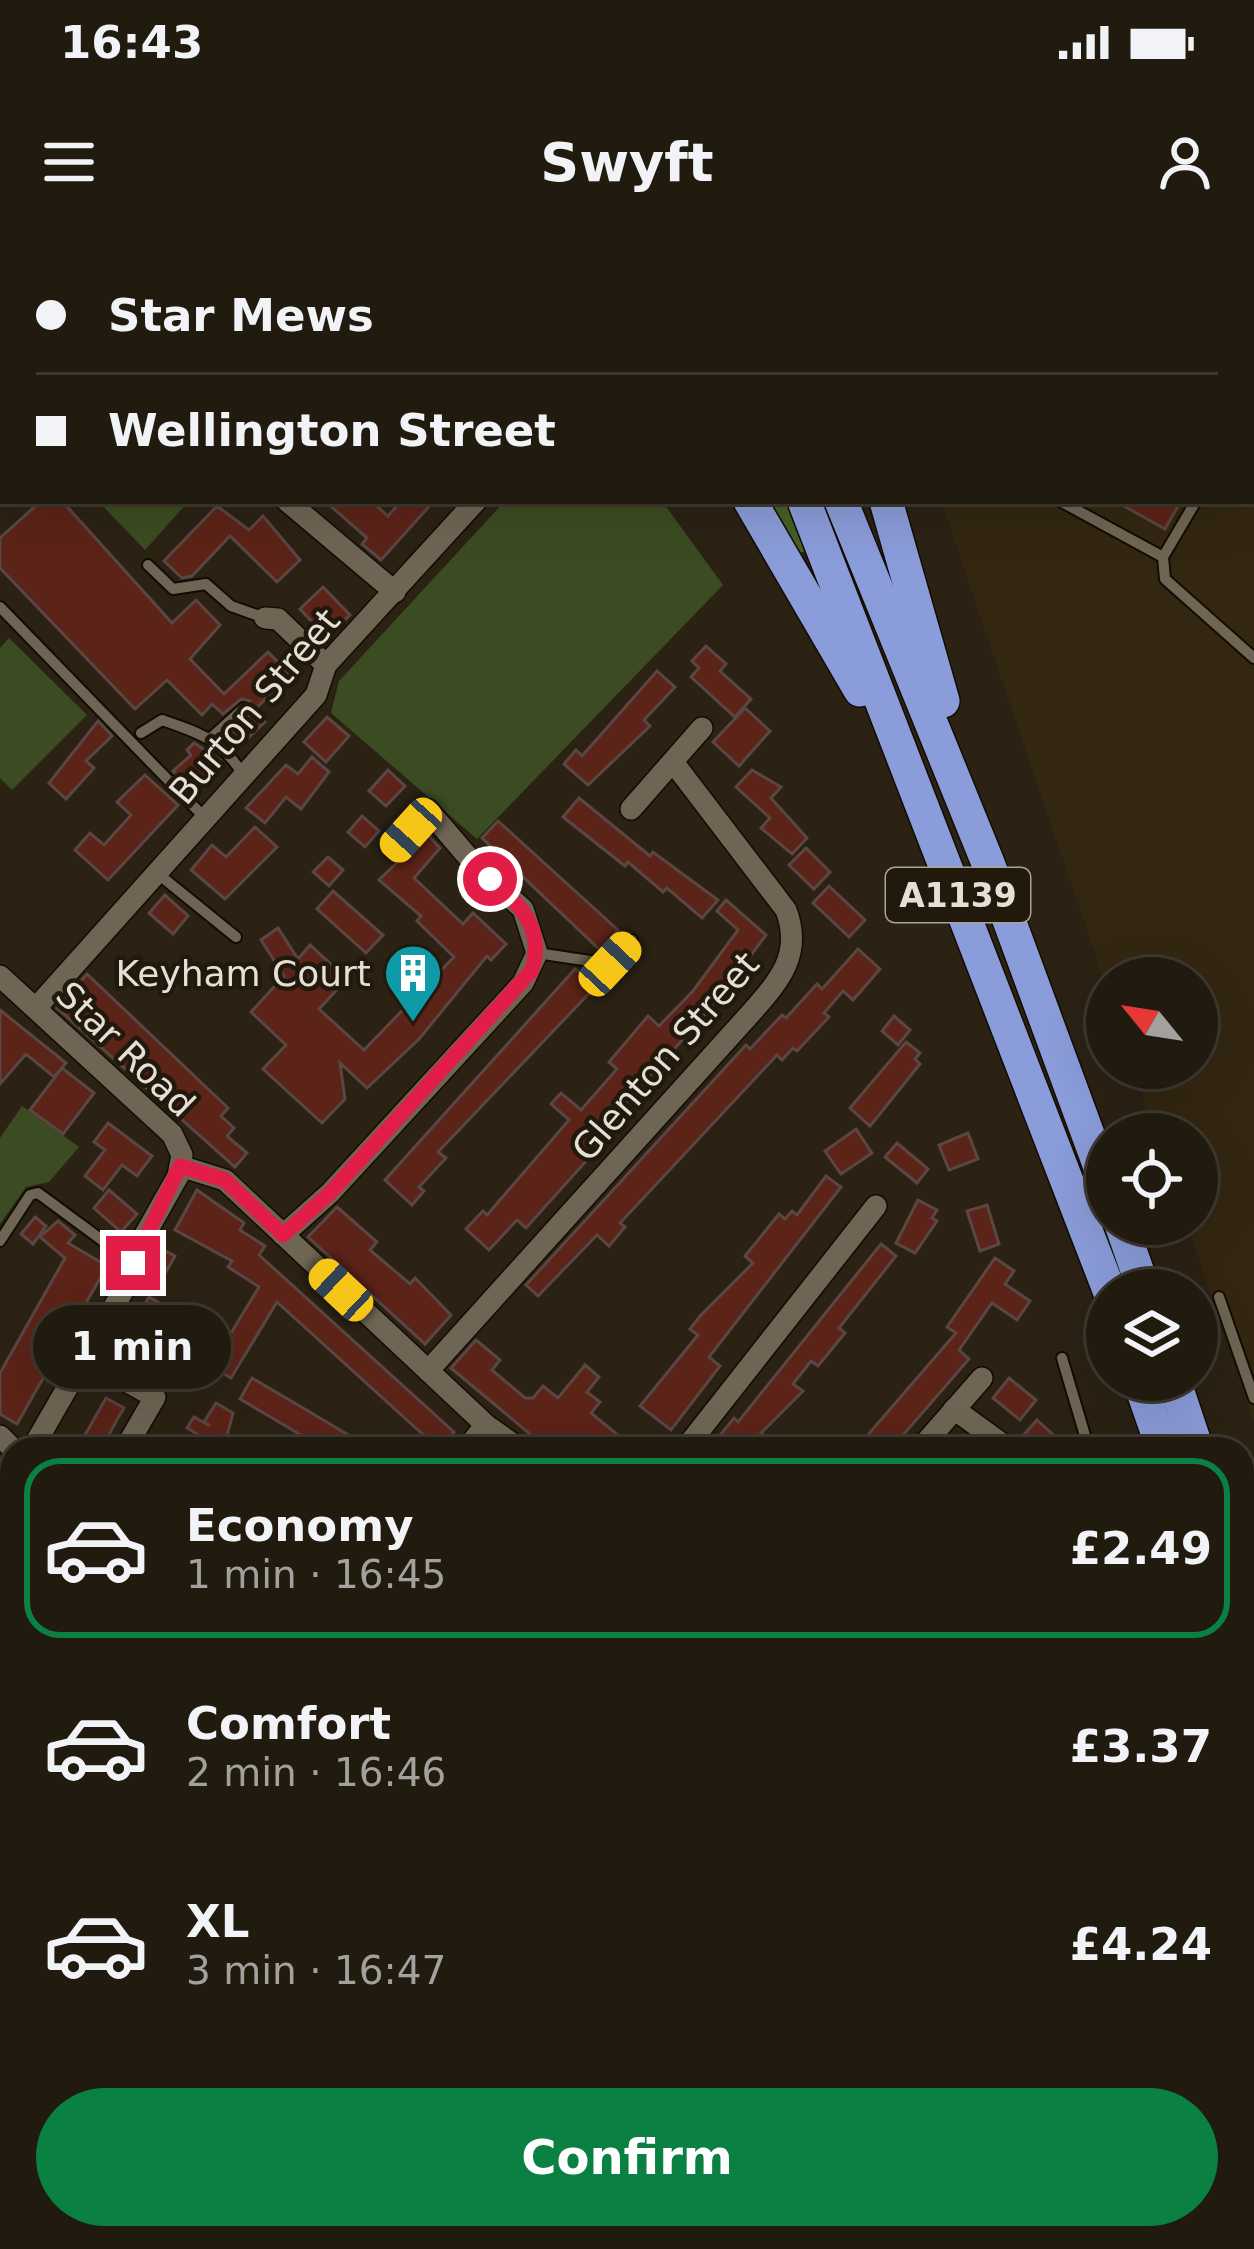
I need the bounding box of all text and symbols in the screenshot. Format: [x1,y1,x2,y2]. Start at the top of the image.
text: 16:43 [60,16,203,69]
icon: menu [36,129,102,195]
icon: person [1152,129,1218,195]
text: Swyft [540,131,714,194]
text: Star Mews [108,289,374,342]
text: Wellington Street [108,404,556,457]
street label: Burton Street [161,600,348,812]
car [374,791,448,869]
route start [463,852,517,906]
road number: A1139 [886,868,1030,922]
car [572,925,648,1003]
building icon: Keyham Court [382,942,444,1024]
street label: Glenton Street [564,944,767,1169]
place label: Keyham Court [115,953,371,994]
north arrow [1086,957,1218,1089]
map controls [1086,957,1218,1401]
street label: Star Road [48,974,203,1125]
button: locate [1086,1113,1218,1245]
route end [106,1236,160,1290]
car [302,1252,380,1328]
button: layers [1086,1269,1218,1401]
callout: 1 min [34,1305,232,1389]
text: 1 min [71,1324,193,1369]
icon: car [42,1494,150,1602]
text: Economy [186,1499,414,1552]
text: £2.49 [1070,1522,1212,1575]
text: 1 min · 16:45 [186,1552,446,1597]
icon: car [42,1692,150,1800]
text: Comfort [186,1697,391,1750]
text: £3.37 [1070,1720,1212,1773]
text: 2 min · 16:46 [186,1750,446,1795]
icon: car [42,1890,150,1998]
text: XL [186,1895,249,1948]
text: £4.24 [1070,1918,1212,1971]
text: 3 min · 16:47 [186,1948,446,1993]
button: Confirm [36,2088,1218,2226]

